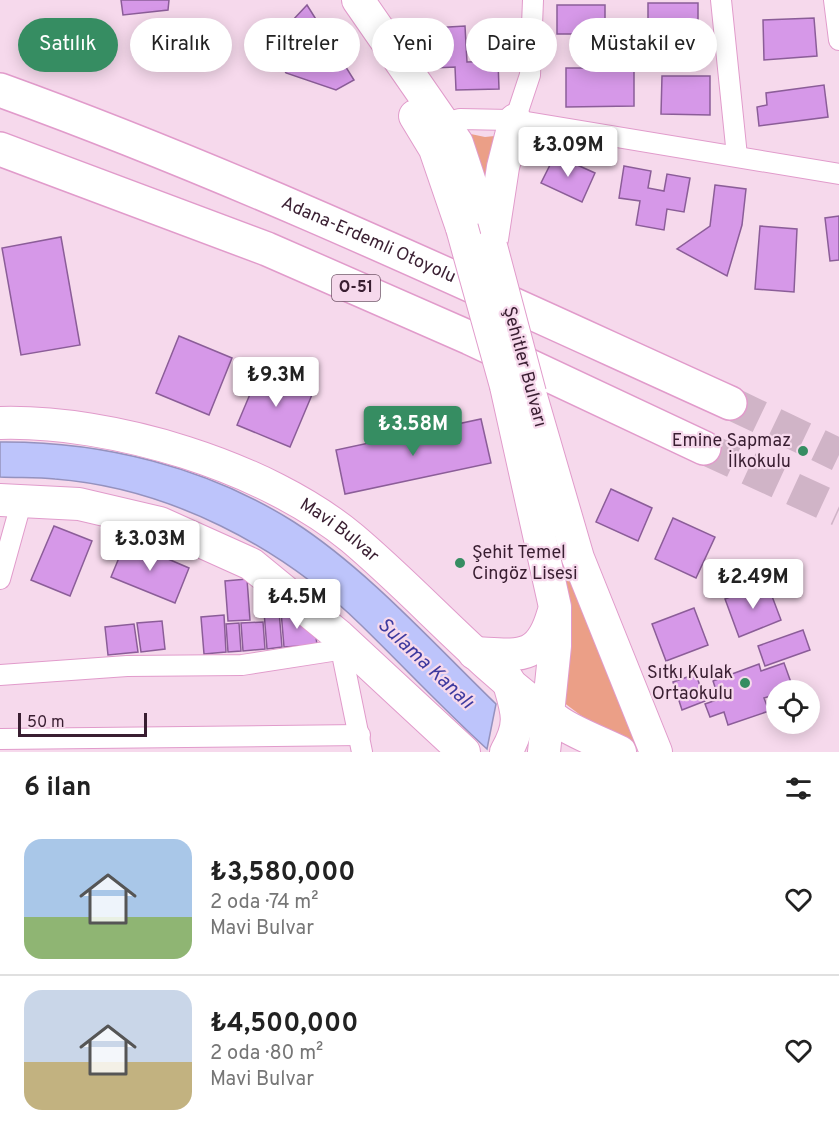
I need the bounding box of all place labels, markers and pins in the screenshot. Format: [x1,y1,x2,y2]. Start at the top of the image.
pin: ₺3.09M [519,127,617,178]
pin: ₺9.3M [234,357,318,408]
pin: ₺3.58M [364,406,462,457]
place label: Emine Sapmaz İlkokulu [672,430,791,474]
marker: Emine Sapmaz İlkokulu [796,444,810,458]
pin: ₺3.03M [101,521,199,572]
place label: Şehit Temel Cingöz Lisesi [472,542,578,586]
marker: Şehit Temel Cingöz Lisesi [453,556,467,570]
pin: ₺2.49M [704,559,802,610]
pin: ₺4.5M [255,579,339,630]
place label: Sıtkı Kulak Ortaokulu [647,662,733,706]
marker: Sıtkı Kulak Ortaokulu [738,676,752,690]

